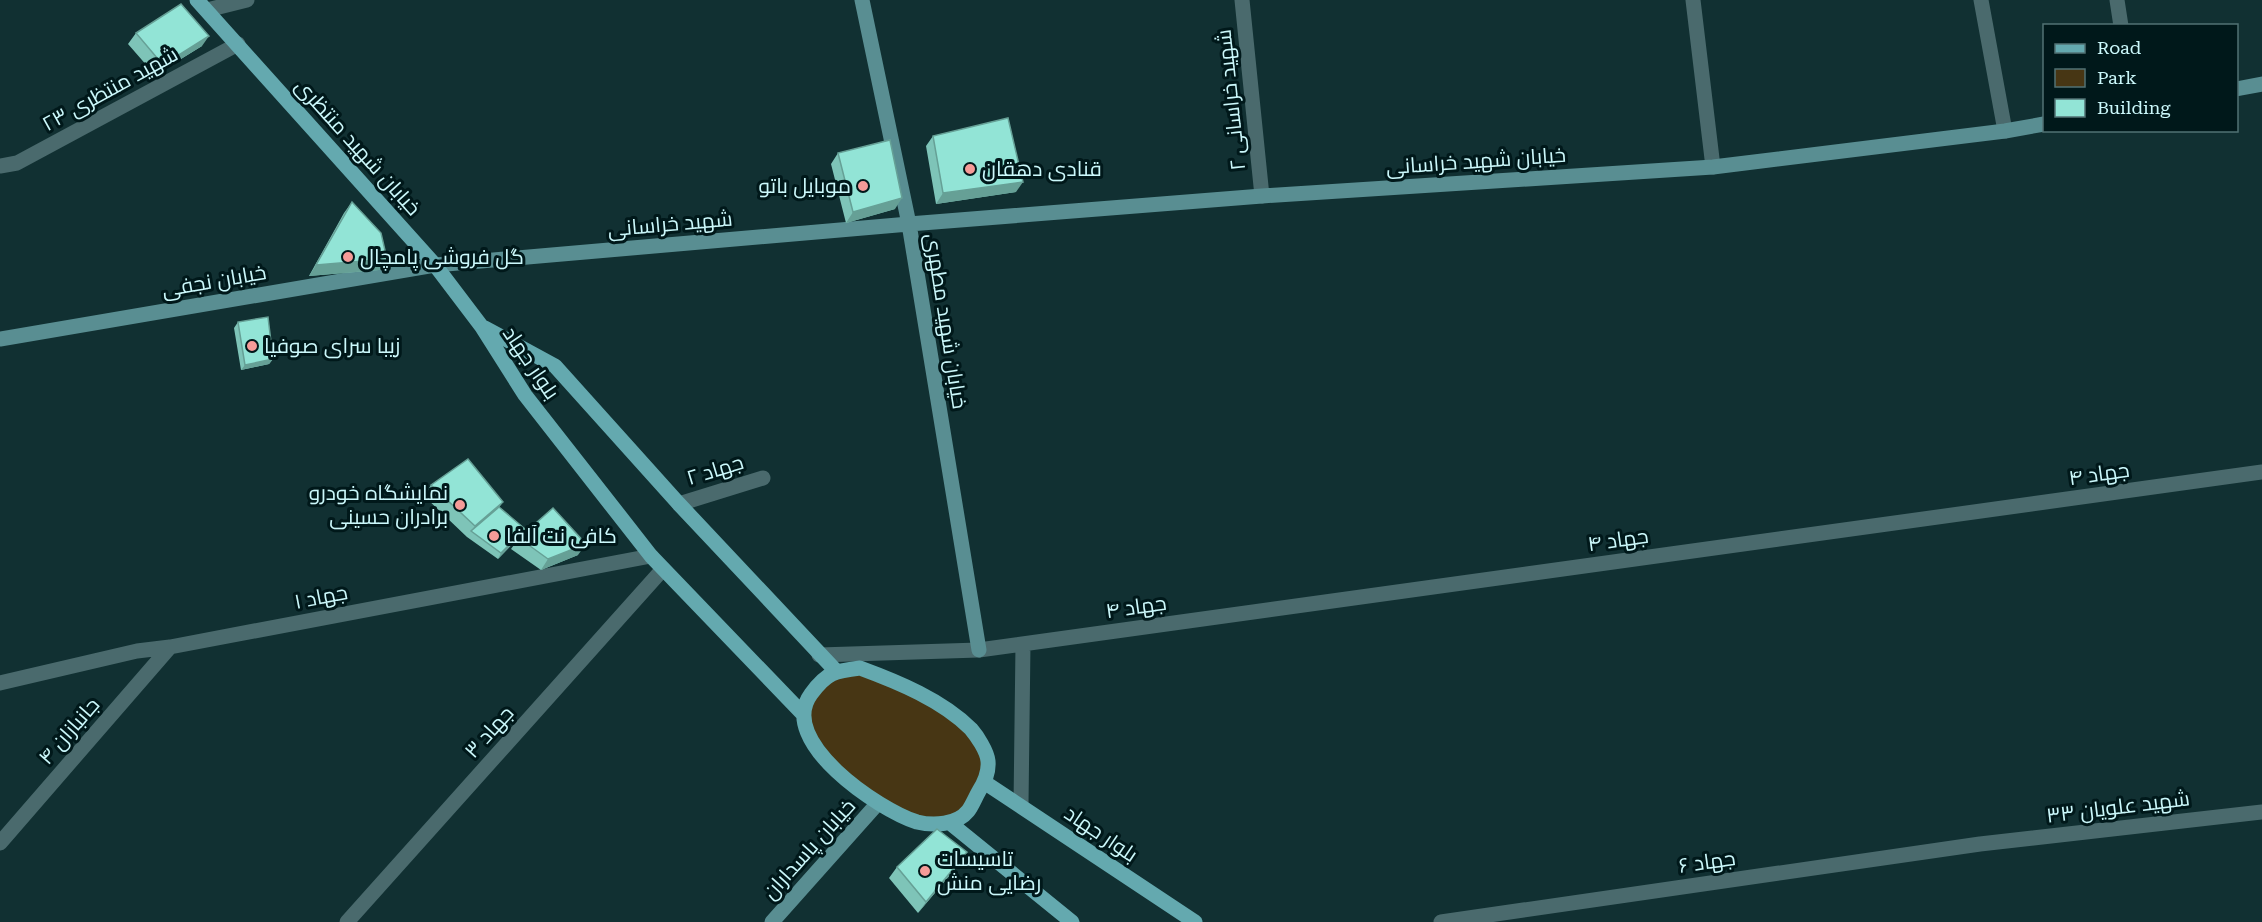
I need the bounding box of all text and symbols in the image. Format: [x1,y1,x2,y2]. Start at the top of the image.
legend [2043,24,2238,132]
street label: شهید خراسانی ۲ [1212,28,1251,172]
text: Road [2097,37,2142,58]
street label: شهید منتظری ۲۳ [38,42,182,137]
text: Park [2097,67,2137,88]
street label: خیابان شهید منتظری [290,74,426,221]
text: Building [2097,97,2171,118]
street label: خیابان شهید خراسانی [1385,143,1567,180]
place label: قنادی دهقان [982,157,1102,182]
marker: قنادی دهقان [963,162,977,176]
place label: موبایل باتو [758,174,851,199]
marker: موبایل باتو [856,179,870,193]
street label: شهید خراسانی [607,207,734,242]
street label: خیابان شهید مطهری [919,232,972,411]
place label: گل فروشی پامچال [360,245,524,271]
marker: گل فروشی پامچال [341,250,355,264]
street label: خیابان نجفی [160,260,268,303]
street label: بلوار جهاد [497,322,564,404]
place label: زیبا سرای صوفیا [264,334,400,359]
marker: زیبا سرای صوفیا [245,339,259,353]
street label: جهاد ۲ [684,450,747,491]
street label: جهاد ۴ [2067,458,2131,491]
place label: نمایشگاه خودرو برادران حسینی [309,481,448,530]
marker: نمایشگاه خودرو برادران حسینی [453,498,467,512]
place label: کافی نت آلفا [506,524,617,549]
street label: جهاد ۴ [1586,524,1650,557]
marker: کافی نت آلفا [487,529,501,543]
street label: جهاد ۱ [292,580,350,615]
street label: جهاد ۴ [1104,591,1168,624]
street label: جانبازان ۴ [34,693,105,770]
street label: جهاد ۳ [460,701,519,764]
street label: شهید علویان ۳۳ [2045,786,2191,829]
street label: خیابان پاسداران [758,794,862,905]
street label: بلوار جهاد [1060,801,1142,868]
street label: جهاد ۶ [1677,846,1737,879]
place label: تاسیسات رضایی منش [937,847,1041,896]
marker: تاسیسات رضایی منش [918,864,932,878]

